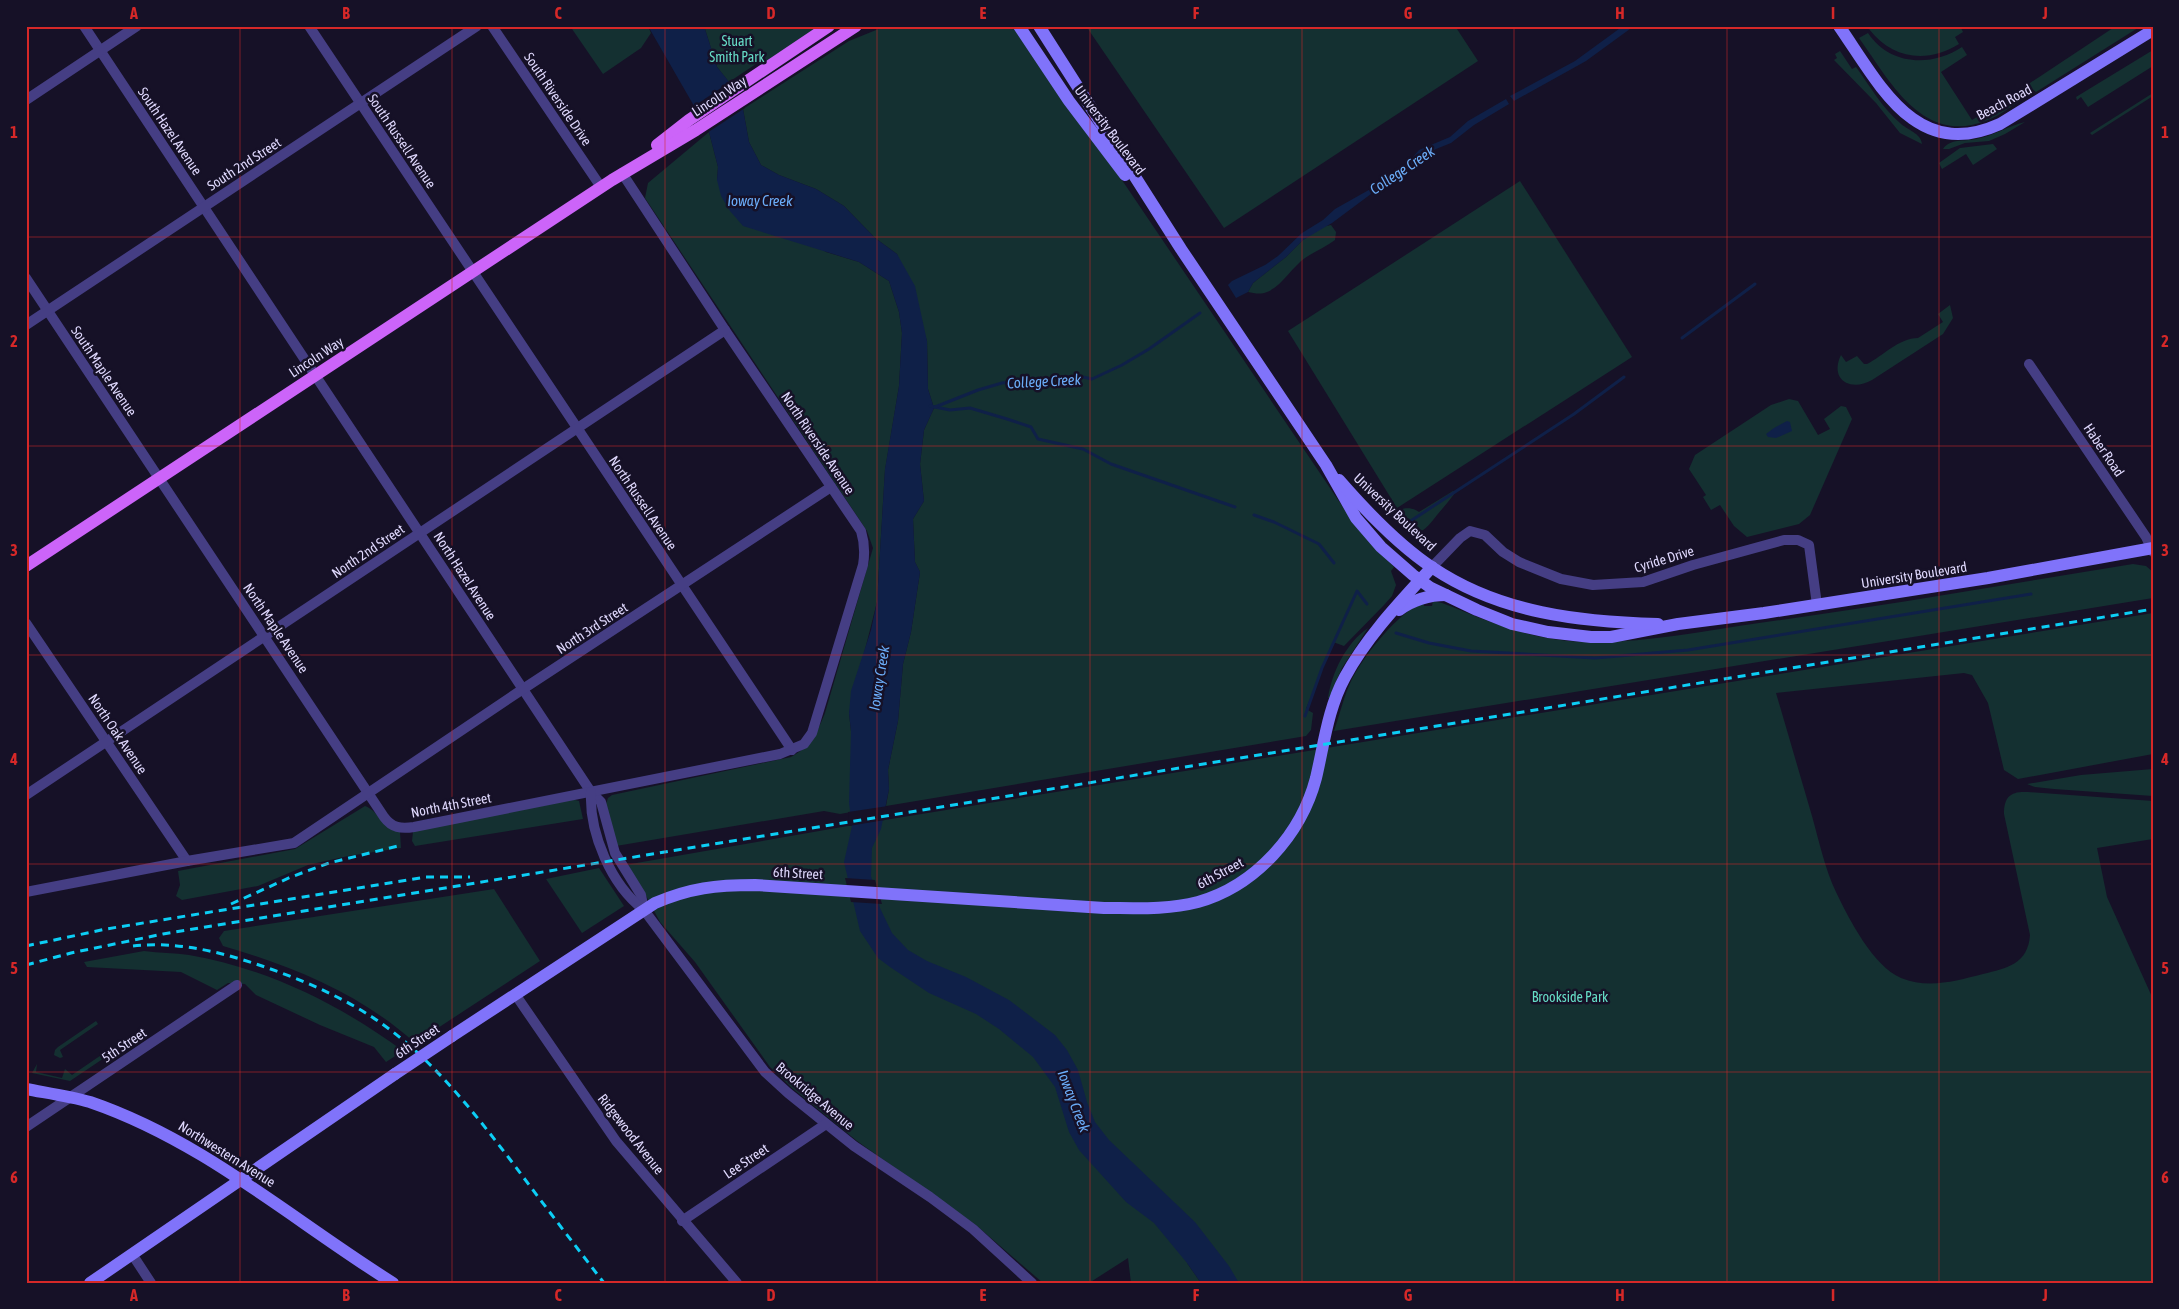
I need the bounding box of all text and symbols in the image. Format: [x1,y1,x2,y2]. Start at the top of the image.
text: A [129,4,138,22]
text: B [342,4,350,22]
text: C [554,4,562,22]
text: D [767,4,776,22]
text: E [980,4,987,22]
text: F [1193,4,1200,22]
text: G [1404,4,1413,22]
text: H [1615,4,1625,22]
text: I [1831,4,1835,22]
text: J [2041,4,2048,22]
park label: Stuart Smith Park [709,33,765,65]
street label: South Riverside Drive [521,50,595,148]
street label: Lincoln Way [689,72,749,119]
street label: Beach Road [1974,81,2034,123]
street label: University Boulevard [1071,82,1149,178]
street label: South Hazel Avenue [135,84,205,178]
street label: South Russell Avenue [365,91,439,191]
text: 1 [10,123,18,141]
text: 1 [2161,123,2169,141]
street label: South 2nd Street [204,134,284,194]
water label: College Creek [1366,142,1438,198]
water label: Ioway Creek [727,192,793,209]
street label: South Maple Avenue [68,323,140,419]
text: 2 [10,332,18,350]
text: 2 [2161,332,2169,350]
street label: Lincoln Way [286,333,346,380]
water label: College Creek [1006,371,1082,391]
street label: North Riverside Avenue [778,389,858,497]
street label: Haber Road [2080,420,2128,480]
street label: North Russell Avenue [606,453,680,553]
street label: University Boulevard [1350,470,1440,554]
street label: North 2nd Street [329,521,407,581]
street label: North Hazel Avenue [431,529,499,623]
text: 3 [10,541,18,559]
text: 3 [2161,541,2169,559]
street label: Cyride Drive [1632,542,1696,576]
street label: University Boulevard [1860,559,1968,591]
street label: North Maple Avenue [240,580,312,676]
street label: North 3rd Street [553,599,631,657]
water label: Ioway Creek [865,644,893,712]
street label: North Oak Avenue [85,691,151,777]
text: 4 [9,750,18,768]
text: 4 [2160,750,2169,768]
street label: North 4th Street [409,789,493,821]
street label: 6th Street [1194,854,1246,892]
street label: 6th Street [773,864,823,882]
text: 5 [10,959,18,977]
text: 5 [2161,959,2169,977]
park label: Brookside Park [1532,989,1608,1005]
street label: 6th Street [392,1020,442,1062]
street label: 5th Street [99,1024,149,1066]
street label: Brookridge Avenue [773,1059,857,1133]
water label: Ioway Creek [1054,1067,1094,1135]
street label: Ridgewood Avenue [595,1091,667,1177]
street label: Northwestern Avenue [176,1118,278,1190]
street label: Lee Street [721,1140,771,1182]
text: 6 [10,1168,18,1186]
text: 6 [2161,1168,2169,1186]
text: A [129,1286,138,1304]
text: B [342,1286,350,1304]
text: C [554,1286,562,1304]
text: D [767,1286,776,1304]
text: E [980,1286,987,1304]
text: F [1193,1286,1200,1304]
text: G [1404,1286,1413,1304]
text: H [1615,1286,1625,1304]
text: I [1831,1286,1835,1304]
text: J [2041,1286,2048,1304]

